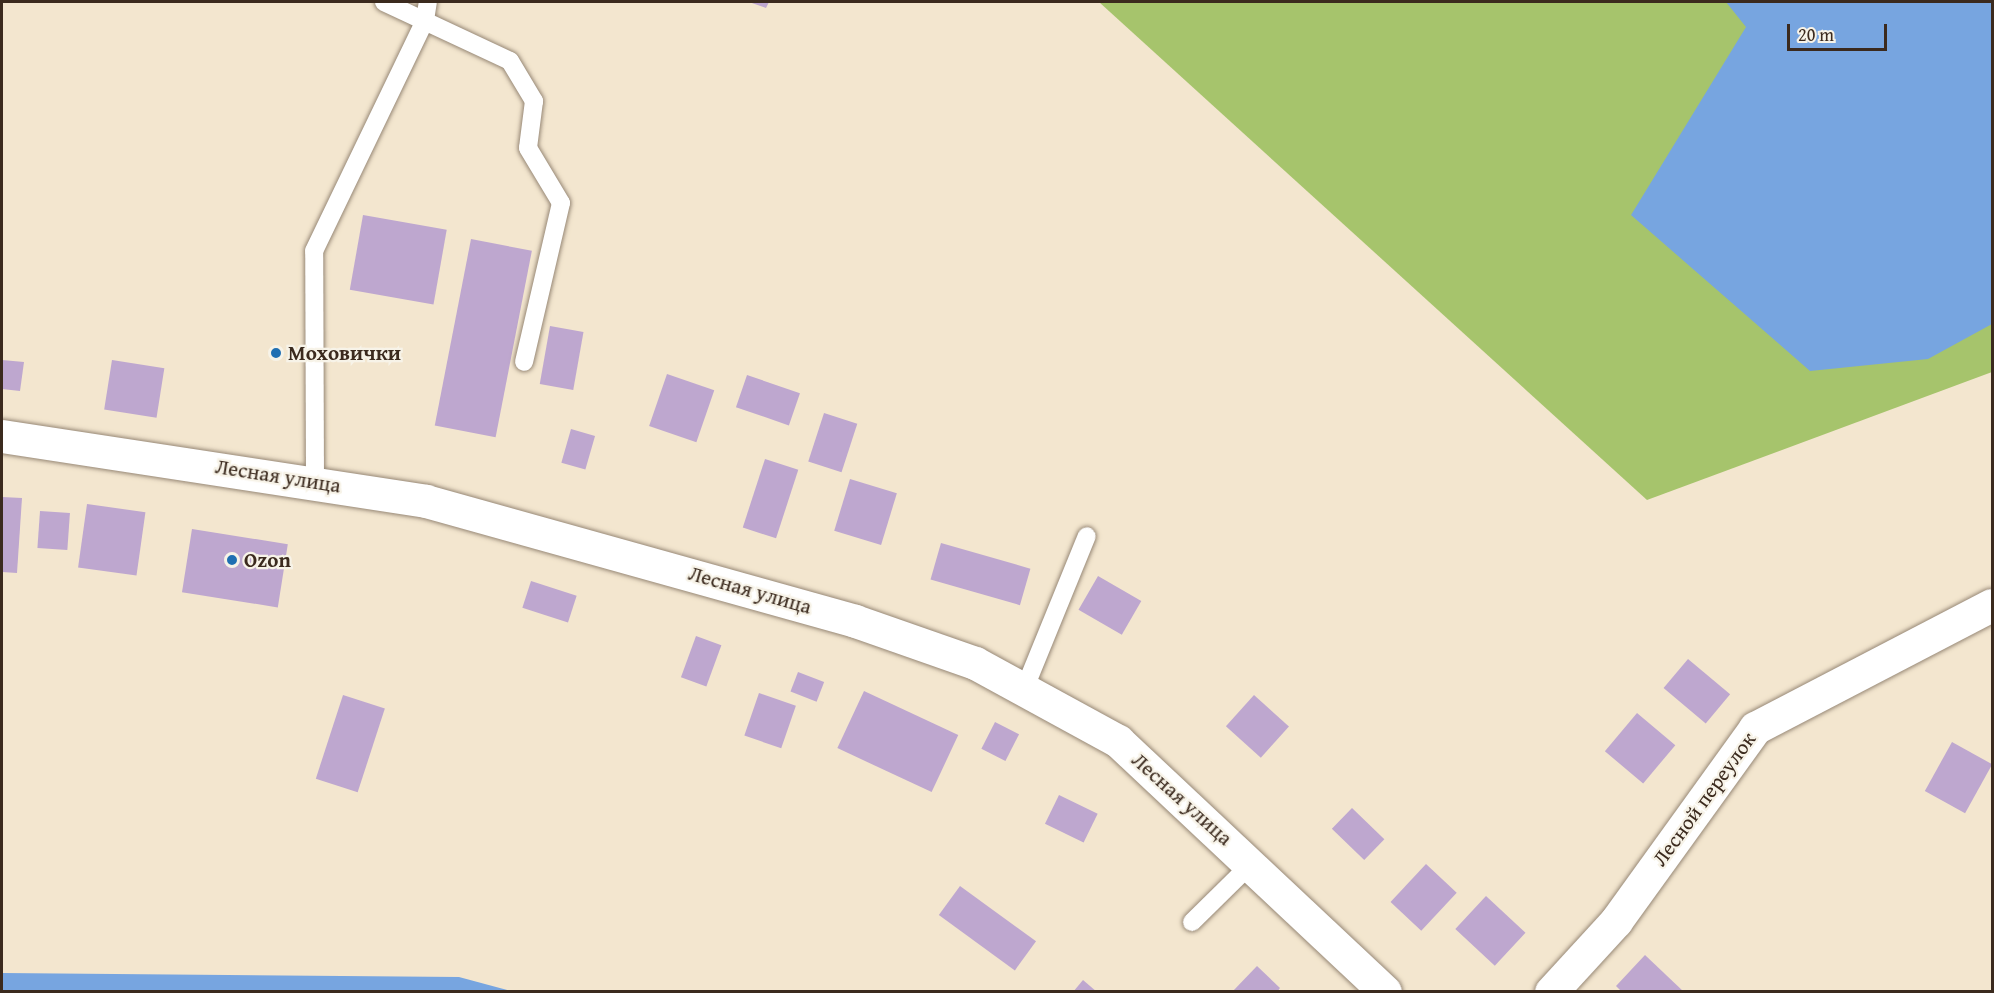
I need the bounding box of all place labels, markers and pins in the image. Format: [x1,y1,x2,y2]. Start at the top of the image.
place label: Моховички [288,340,401,366]
marker: Моховички [269,346,283,360]
place label: Ozon [244,547,291,573]
marker: Ozon [225,553,239,567]

